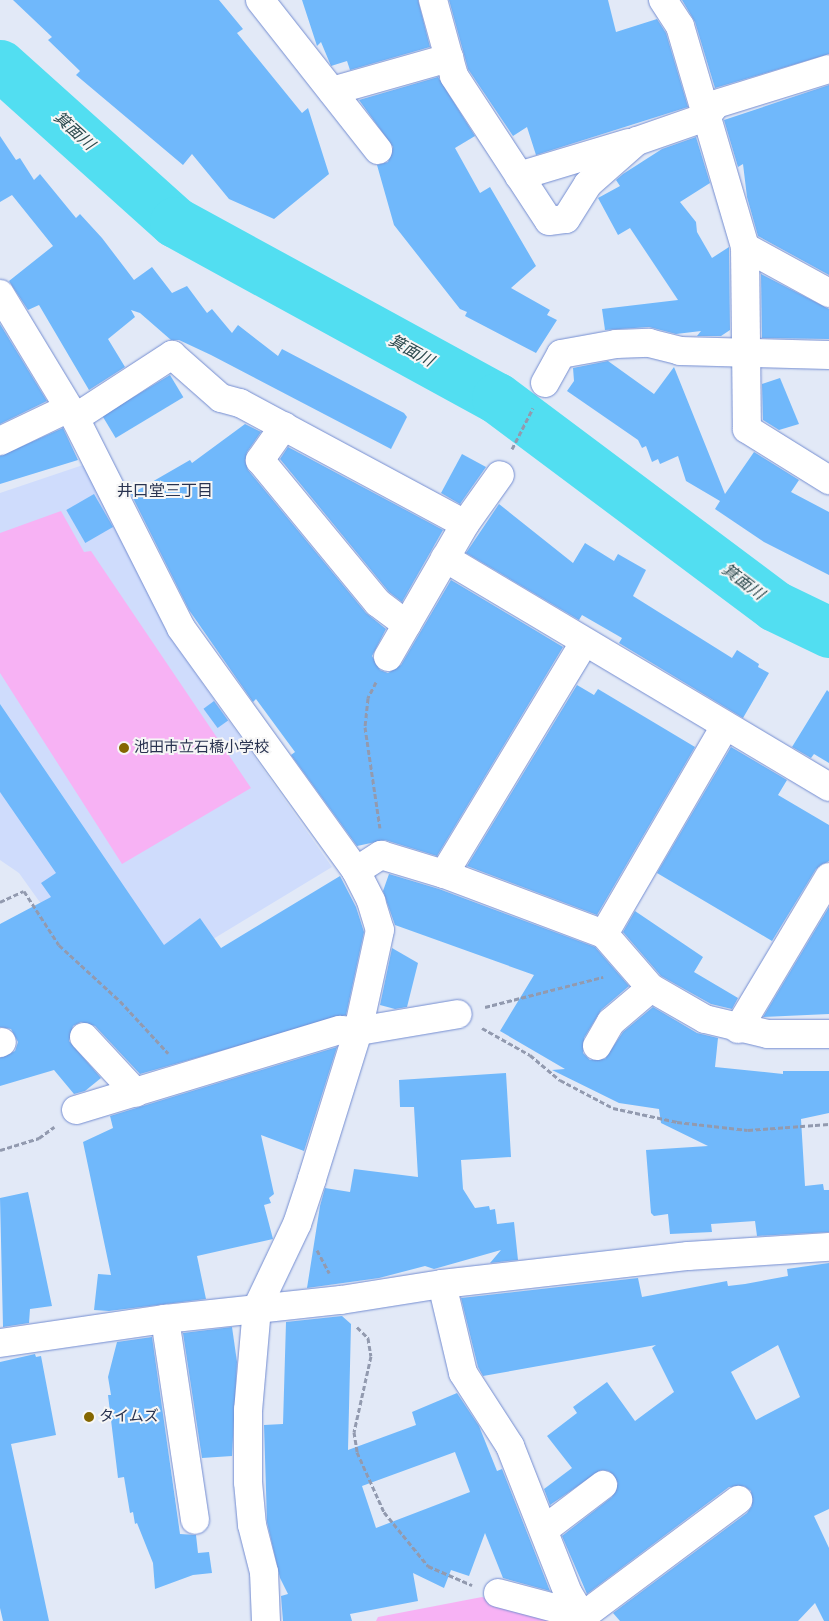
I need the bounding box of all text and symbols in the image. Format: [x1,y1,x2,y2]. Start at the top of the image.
water label: 箕面川 [50,108,98,154]
water label: 箕面川 [385,331,437,371]
district label: 井口堂三丁目 [117,481,213,501]
water label: 箕面川 [718,560,768,604]
place label: 池田市立石橋小学校 [134,739,269,757]
marker: 池田市立石橋小学校 [118,742,130,754]
place label: タイムズ [99,1408,159,1426]
marker: タイムズ [83,1411,95,1423]

